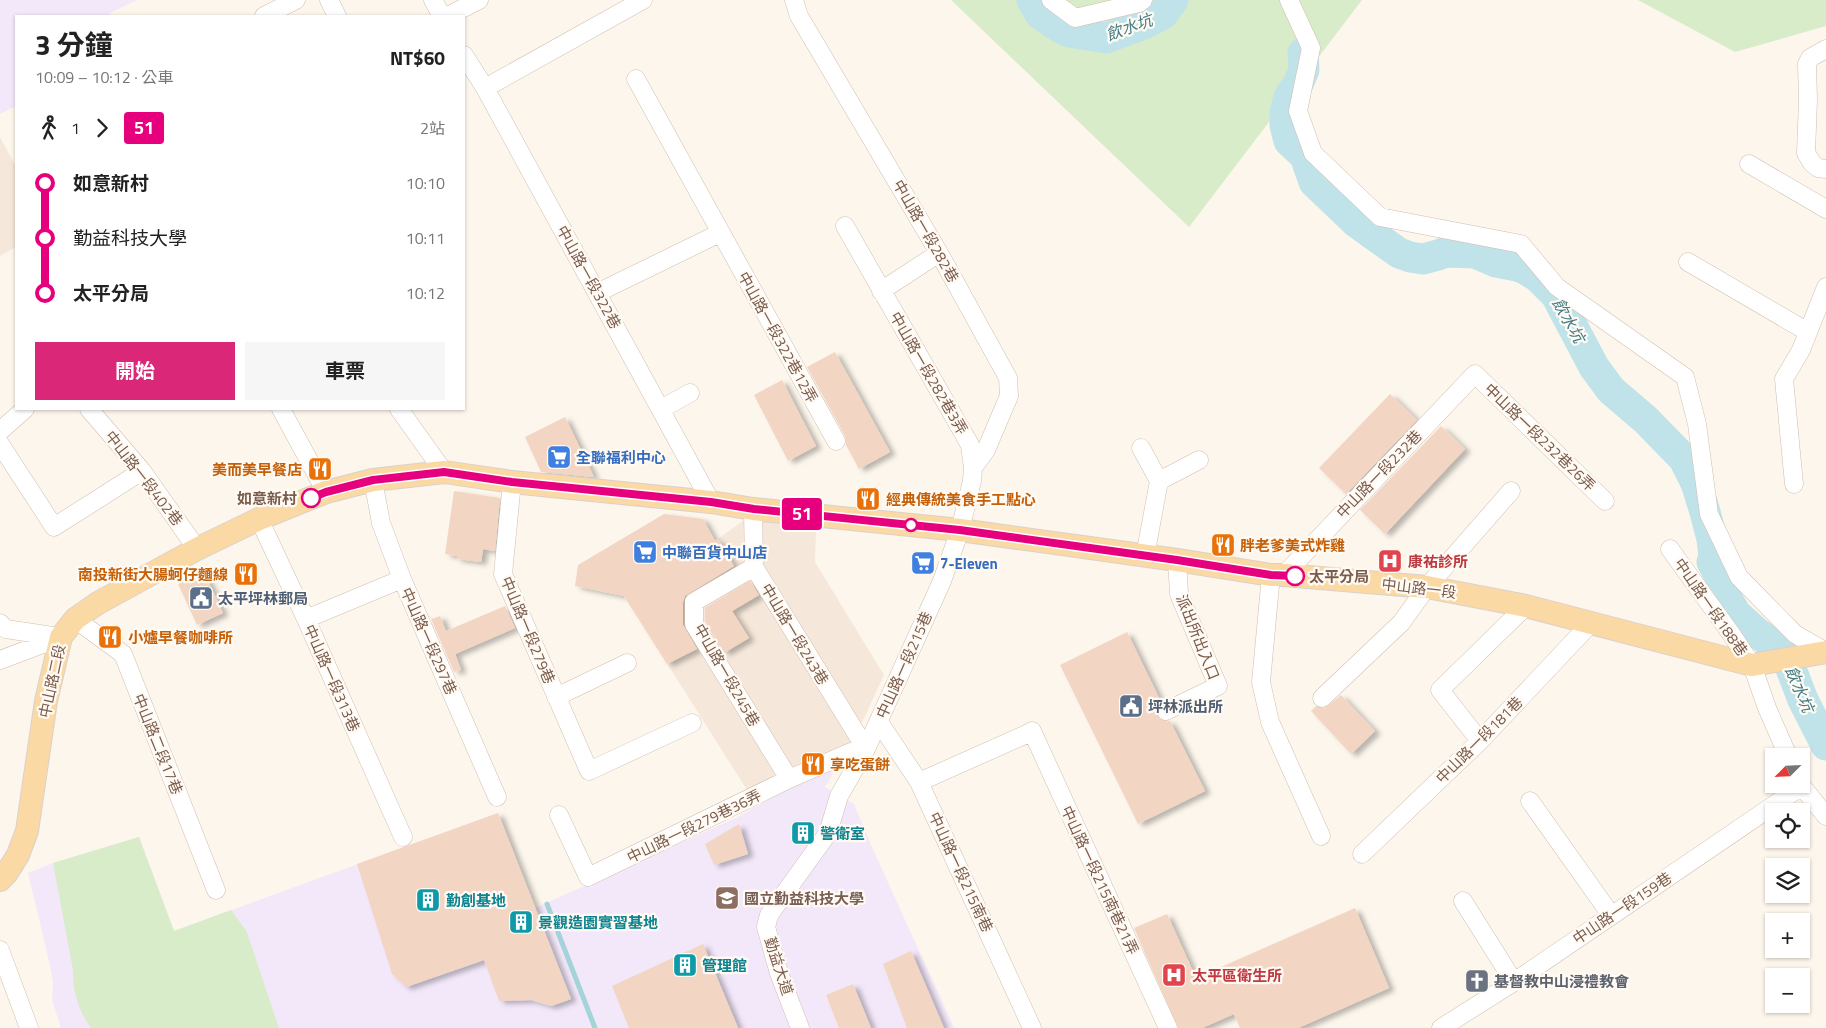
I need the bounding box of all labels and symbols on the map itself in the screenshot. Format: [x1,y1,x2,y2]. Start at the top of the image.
water label: 飲水坑 [1102,7,1158,46]
street label: 中山路一段282巷 [887,175,965,287]
street label: 中山路一段322巷 [551,221,627,333]
street label: 中山路一段322巷12弄 [732,267,824,407]
water label: 飲水坑 [1547,293,1592,349]
street label: 中山路一段282巷3弄 [884,307,974,439]
street label: 中山路一段232巷26弄 [1479,378,1601,496]
street label: 中山路一段232巷 [1331,425,1427,523]
street label: 中山路一段402巷 [99,426,189,530]
supermarket icon: 全聯福利中心 [546,444,572,470]
place label: 全聯福利中心 [576,446,666,469]
restaurant icon: 美而美早餐店 [307,456,333,482]
place label: 美而美早餐店 [212,458,302,481]
restaurant icon: 經典傳統美食手工點心 [855,486,881,512]
place label: 如意新村 [237,487,297,510]
marker: 如意新村 [301,488,321,508]
place label: 經典傳統美食手工點心 [886,488,1036,511]
line badge: 51 [780,498,824,530]
unlabelled marker [904,518,918,532]
restaurant icon: 胖老爹美式炸雞 [1210,532,1236,558]
place label: 胖老爹美式炸雞 [1240,534,1345,557]
supermarket icon: 中聯百貨中山店 [632,539,658,565]
place label: 中聯百貨中山店 [662,541,767,564]
hospital icon: 康祐診所 [1377,548,1403,574]
supermarket icon: 7-Eleven [910,550,936,576]
place label: 康祐診所 [1408,550,1468,573]
place label: 7-Eleven [940,552,998,575]
street label: 中山路一段188巷 [1669,553,1753,661]
restaurant icon: 南投新街大腸蚵仔麵線 [233,561,259,587]
place label: 南投新街大腸蚵仔麵線 [78,563,228,586]
place label: 太平分局 [1309,565,1369,588]
marker: 太平分局 [1285,566,1305,586]
street label: 中山路一段279巷 [495,572,561,688]
street label: 中山路一段 [1380,572,1458,604]
street label: 中山路一段243巷 [755,579,835,689]
street label: 中山路一段297巷 [395,584,463,698]
public building icon: 太平坪林郵局 [188,585,214,611]
place label: 太平坪林郵局 [218,587,308,610]
street label: 派出所出入口 [1170,591,1226,683]
street label: 中山路一段215巷 [870,608,938,722]
street label: 中山路一段245巷 [688,619,766,731]
street label: 中山路一段313巷 [298,621,366,735]
restaurant icon: 小爐早餐咖啡所 [97,624,123,650]
place label: 小爐早餐咖啡所 [128,626,233,649]
street label: 中山路二段 [33,642,71,720]
water label: 飲水坑 [1780,662,1821,718]
street label: 中山路二段17巷 [127,690,189,798]
street label: 中山路一段181巷 [1430,691,1528,789]
public building icon: 坪林派出所 [1118,693,1144,719]
place label: 坪林派出所 [1148,695,1223,718]
north arrow [1765,748,1810,792]
restaurant icon: 享吃蛋餅 [800,751,826,777]
place label: 享吃蛋餅 [830,753,890,776]
street label: 中山路一段279巷36弄 [623,783,765,869]
street label: 中山路一段215南巷21弄 [1055,802,1145,958]
street label: 中山路一段215南巷 [923,808,999,936]
building icon: 警衛室 [790,820,816,846]
place label: 警衛室 [820,822,865,845]
street label: 中山路一段159巷 [1568,866,1676,950]
school or university icon: 國立勤益科技大學 [714,885,740,911]
building icon: 勤創基地 [415,887,441,913]
place label: 國立勤益科技大學 [744,887,864,910]
place label: 勤創基地 [446,889,506,912]
building icon: 景觀造園實習基地 [508,909,534,935]
place label: 景觀造園實習基地 [538,911,658,934]
street label: 勤益大道 [759,934,799,998]
building icon: 管理館 [672,952,698,978]
place label: 管理館 [702,954,747,977]
hospital icon: 太平區衛生所 [1161,962,1187,988]
place label: 太平區衛生所 [1192,964,1282,987]
church icon: 基督教中山浸禮教會 [1464,968,1490,994]
place label: 基督教中山浸禮教會 [1494,970,1629,993]

